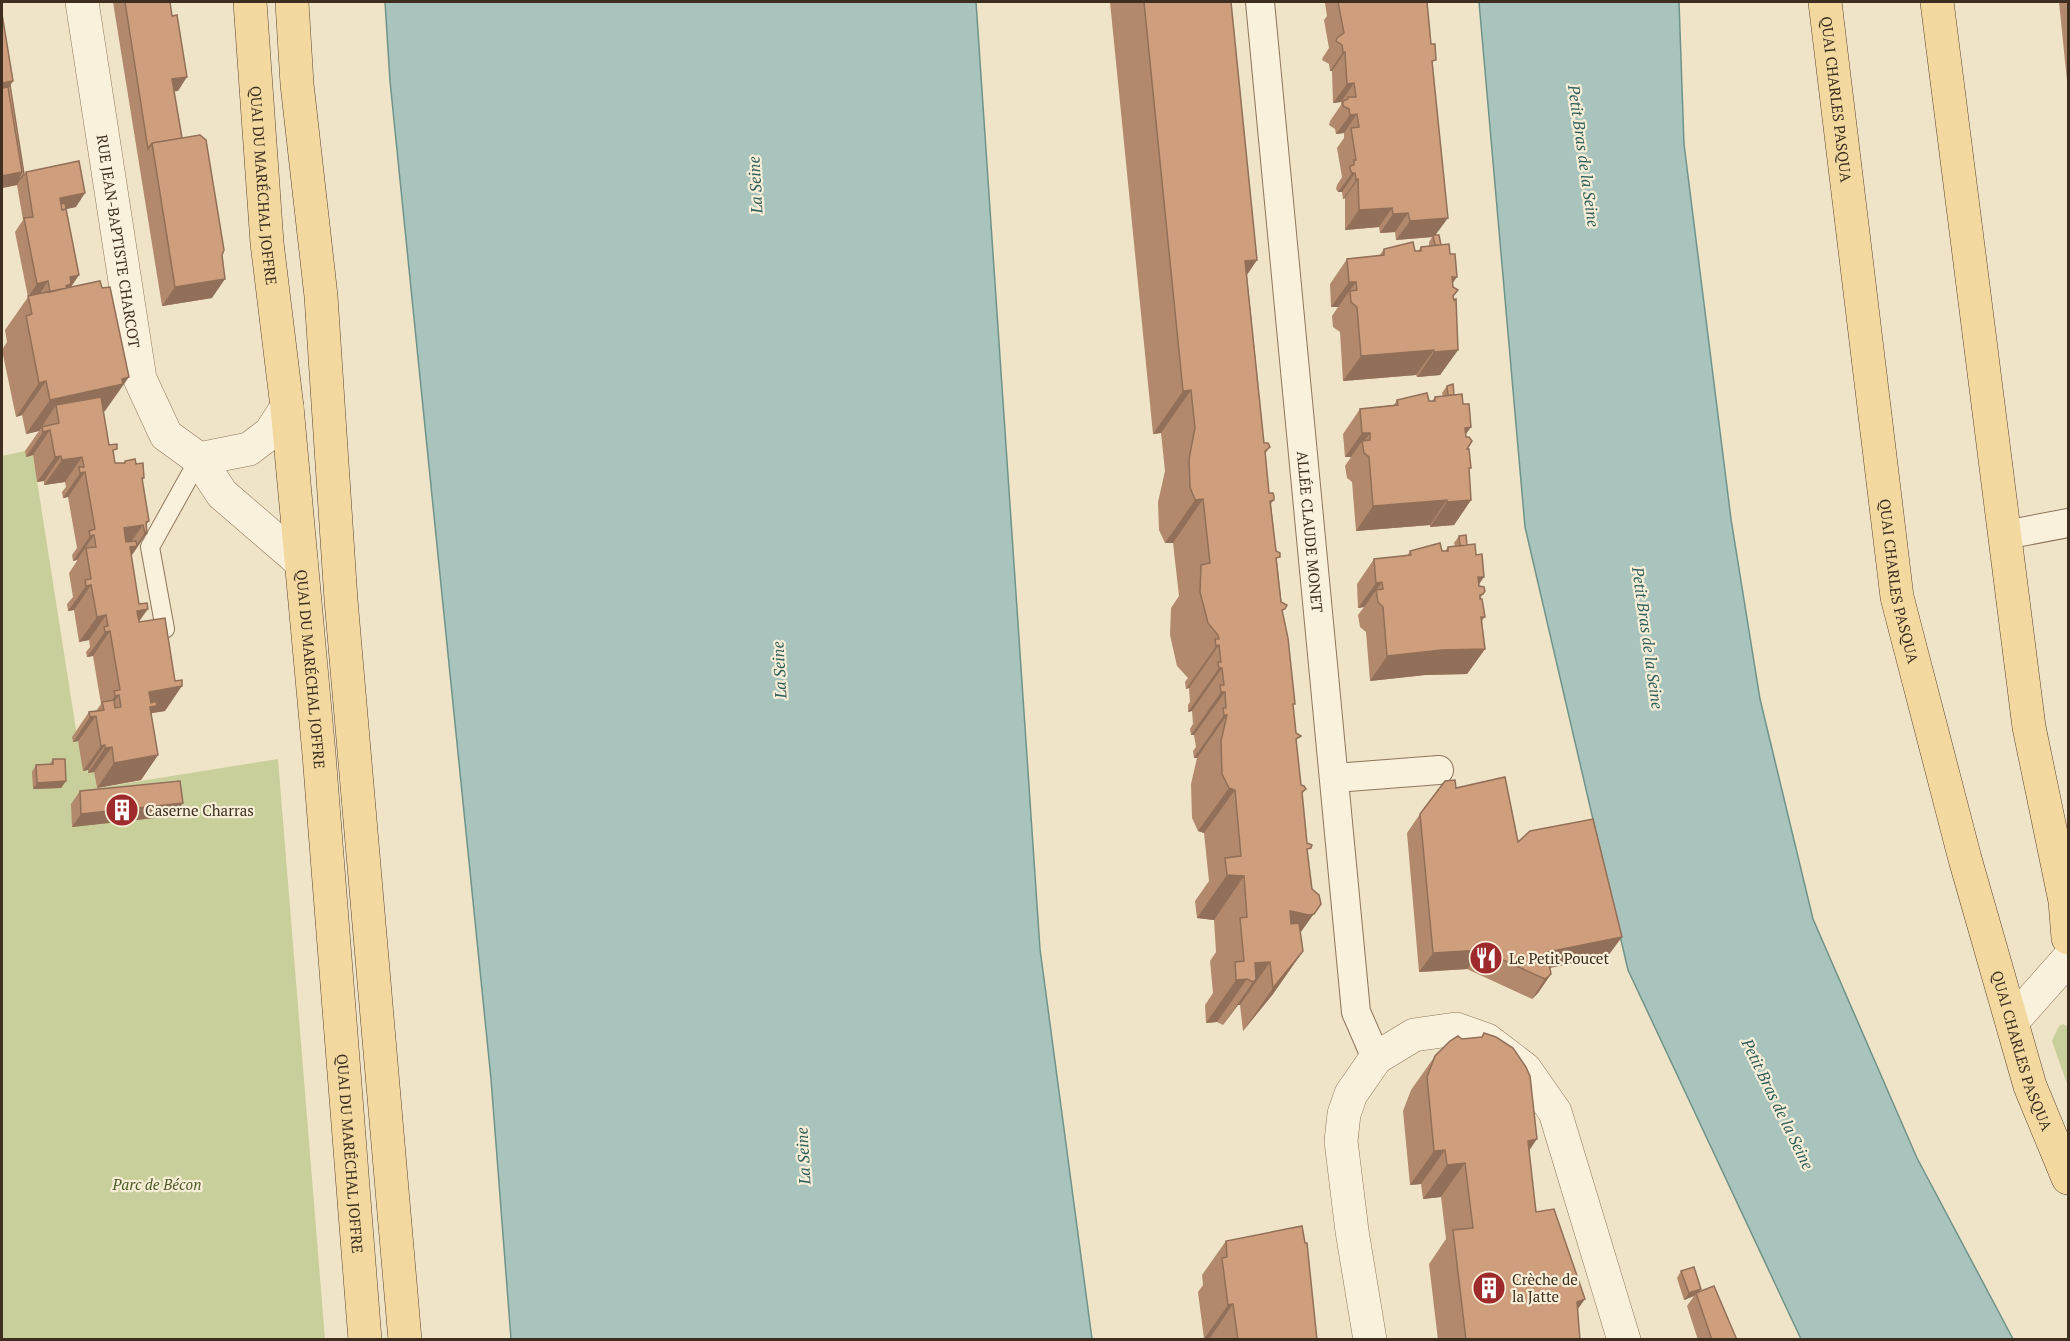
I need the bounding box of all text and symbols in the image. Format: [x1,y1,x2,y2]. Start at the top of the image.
street label: QUAI CHARLES PASQUA [1817,15,1857,184]
water label: Petit Bras de la Seine [1563,83,1605,229]
street label: QUAI DU MARÉCHAL JOFFRE [246,85,282,286]
street label: RUE JEAN-BAPTISTE CHARCOT [93,133,145,349]
water label: La Seine [743,156,768,215]
street label: ALLÉE CLAUDE MONET [1293,450,1328,613]
street label: QUAI CHARLES PASQUA [1875,498,1924,666]
water label: Petit Bras de la Seine [1627,565,1669,711]
street label: QUAI DU MARÉCHAL JOFFRE [292,569,330,769]
water label: La Seine [767,641,792,700]
building icon: Caserne Charras [104,792,140,828]
place label: Caserne Charras [145,800,254,820]
restaurant icon: Le Petit Poucet [1468,940,1504,976]
place label: Le Petit Poucet [1509,948,1609,968]
street label: QUAI CHARLES PASQUA [1987,968,2058,1134]
water label: Petit Bras de la Seine [1736,1034,1819,1173]
street label: QUAI DU MARÉCHAL JOFFRE [333,1053,368,1254]
water label: La Seine [791,1127,816,1186]
park label: Parc de Bécon [112,1174,201,1194]
place label: Crèche de la Jatte [1512,1269,1578,1306]
building icon: Crèche de la Jatte [1471,1270,1507,1306]

